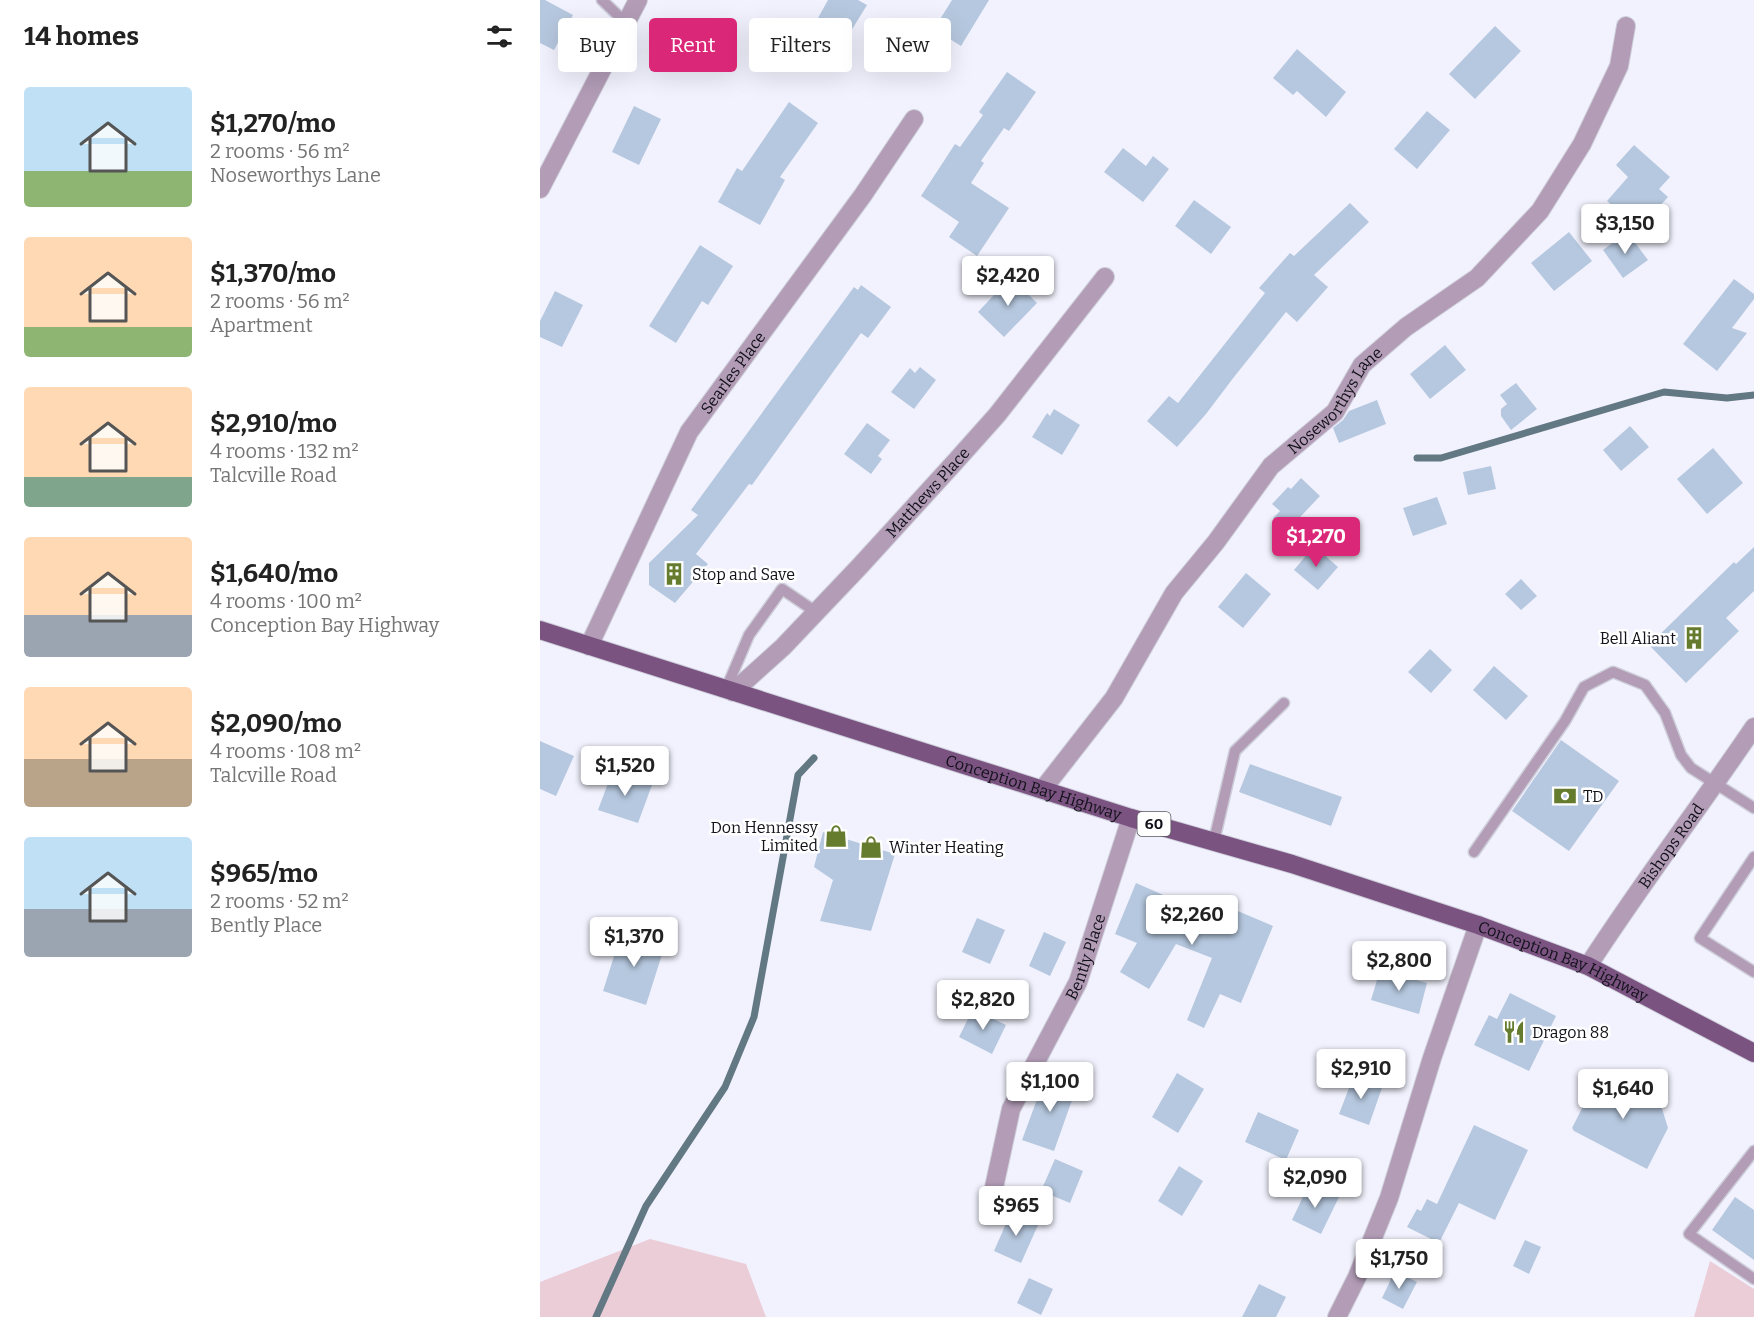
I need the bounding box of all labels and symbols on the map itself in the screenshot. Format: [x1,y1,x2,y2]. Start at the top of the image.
pin: $3,150 [1576,204,1674,255]
pin: $2,420 [959,256,1057,307]
street label: Searles Place [696,328,769,417]
street label: Noseworthys Lane [1283,343,1386,458]
street label: Matthews Place [882,443,973,541]
pin: $1,270 [1267,517,1365,568]
building icon: Stop and Save [661,561,687,587]
place label: Stop and Save [692,565,795,584]
building icon: Bell Aliant [1681,625,1707,651]
place label: Bell Aliant [1600,629,1676,648]
pin: $1,520 [576,746,674,797]
street label: Conception Bay Highway [943,750,1124,824]
bank icon: TD [1552,783,1578,809]
place label: TD [1583,787,1604,806]
street label: Bishops Road [1634,799,1708,892]
road number: 60 [1138,812,1170,836]
place label: Don Hennessy Limited [710,818,819,855]
shop icon: Don Hennessy Limited [823,823,849,849]
shop icon: Winter Heating [858,834,884,860]
place label: Winter Heating [889,838,1004,857]
pin: $2,260 [1143,895,1241,946]
street label: Bently Place [1061,911,1109,1003]
street label: Conception Bay Highway [1475,916,1652,1006]
pin: $1,370 [585,917,683,968]
pin: $2,800 [1350,941,1448,992]
pin: $2,820 [934,980,1032,1031]
restaurant icon: Dragon 88 [1501,1019,1527,1045]
place label: Dragon 88 [1532,1023,1609,1042]
pin: $2,910 [1312,1049,1410,1100]
pin: $1,100 [1001,1062,1099,1113]
pin: $1,640 [1574,1069,1672,1120]
pin: $2,090 [1266,1158,1364,1209]
pin: $965 [980,1186,1052,1237]
pin: $1,750 [1350,1239,1448,1290]

